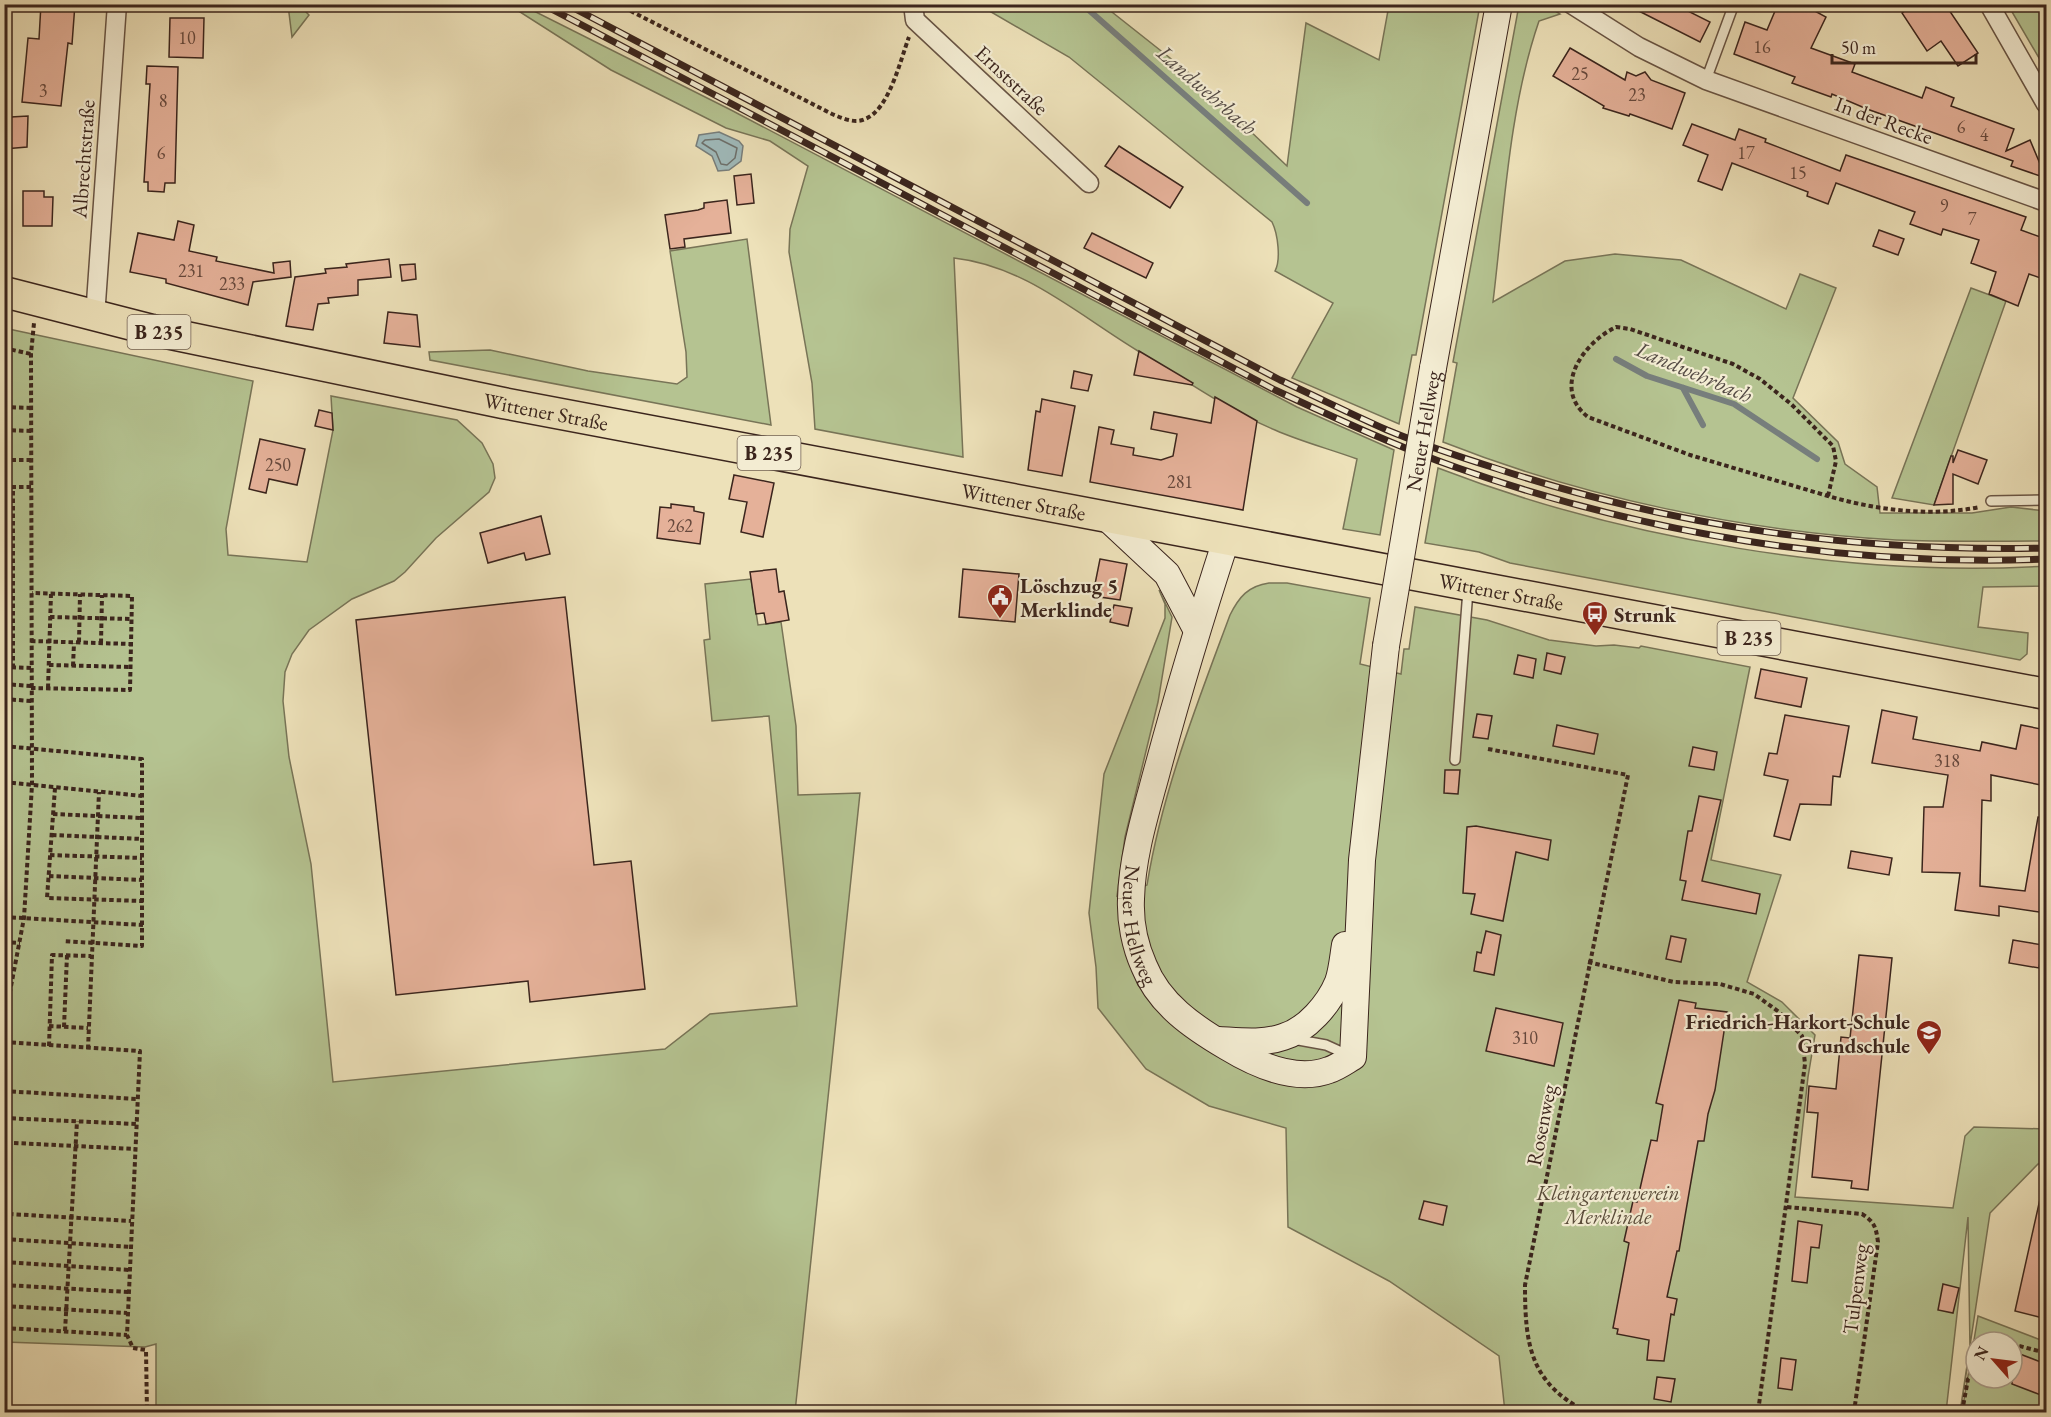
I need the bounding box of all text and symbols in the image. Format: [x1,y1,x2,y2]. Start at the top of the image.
house number: 10 [178,26,196,49]
scale bar [1832,27,1976,65]
house number: 16 [1753,35,1771,58]
text: 50 m [1841,36,1876,59]
water label: Landwehrbach [1150,38,1263,142]
street label: Ernststraße [970,39,1054,121]
house number: 25 [1571,62,1589,85]
house number: 3 [39,79,47,102]
house number: 23 [1628,83,1646,106]
house number: 8 [159,89,167,112]
street label: In der Recke [1831,90,1937,150]
street label: Albrechtstraße [65,99,101,220]
house number: 6 [1957,115,1966,138]
house number: 4 [1980,123,1989,146]
house number: 6 [157,141,166,164]
house number: 17 [1737,141,1755,164]
house number: 15 [1789,161,1807,184]
house number: 9 [1940,194,1949,217]
house number: 7 [1968,207,1977,230]
house number: 231 [178,259,204,282]
house number: 233 [219,272,245,295]
road number: B 235 [128,315,190,349]
water label: Landwehrbach [1630,334,1757,410]
street label: Neuer Hellweg [1399,368,1446,493]
street label: Wittener Straße [481,386,611,436]
road number: B 235 [738,436,800,470]
house number: 250 [265,453,291,476]
house number: 281 [1167,470,1193,493]
street label: Wittener Straße [959,476,1088,526]
house number: 262 [667,514,693,537]
street label: Wittener Straße [1436,566,1566,616]
place label: Löschzug 5 Merklinde [1020,572,1118,623]
public building icon: Löschzug 5 Merklinde [985,582,1015,620]
bus stop icon: Strunk [1580,599,1610,637]
place label: Strunk [1614,601,1676,628]
road number: B 235 [1718,621,1780,655]
house number: 318 [1934,749,1960,772]
street label: Neuer Hellweg [1117,863,1165,990]
place label: Friedrich-Harkort-Schule Grundschule [1686,1008,1910,1059]
school or university icon: Friedrich-Harkort-Schule Grundschule [1914,1018,1944,1056]
house number: 310 [1512,1026,1538,1049]
street label: Rosenweg [1520,1081,1562,1168]
park label: Kleingartenverein Merklinde [1535,1179,1680,1230]
street label: Tulpenweg [1836,1241,1874,1336]
north arrow [1964,1330,2024,1390]
text: N [1969,1343,1994,1364]

